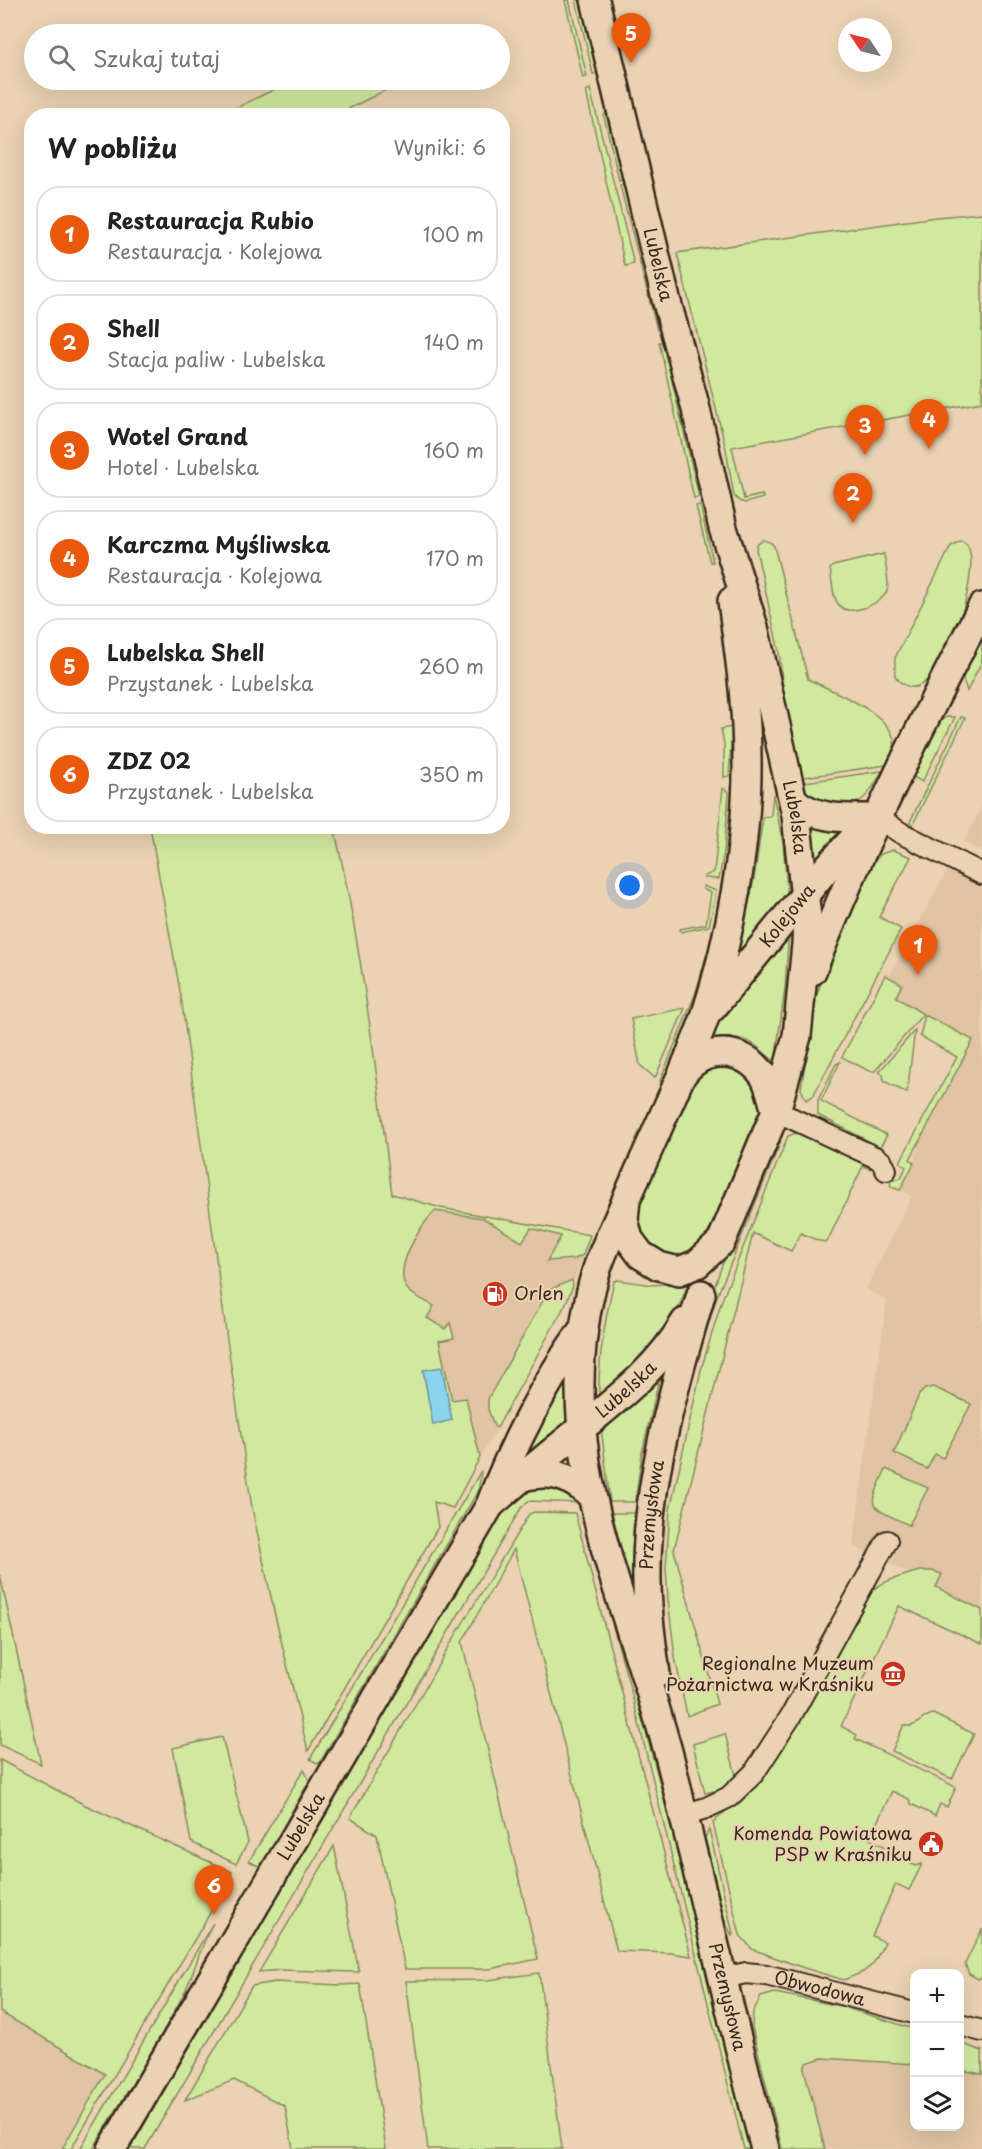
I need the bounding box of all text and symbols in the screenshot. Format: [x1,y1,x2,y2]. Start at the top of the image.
pin: 5 [612,14,650,63]
north arrow [838,18,892,72]
search box [24,24,510,90]
icon: search [45,41,78,74]
text: Szukaj tutaj [93,41,220,74]
text: W pobliżu [48,128,177,167]
text: Wyniki: 6 [394,132,486,162]
text: Restauracja Rubio [107,203,314,236]
text: 1 [65,219,74,249]
text: 100 m [423,219,484,249]
street label: Lubelska [638,225,681,305]
text: Restauracja · Kolejowa [107,236,322,266]
text: Shell [107,311,160,344]
text: 2 [62,327,77,357]
text: 140 m [424,327,484,357]
text: Stacja paliw · Lubelska [107,344,325,374]
pin: 4 [910,400,948,449]
pin: 3 [846,406,884,455]
text: Wotel Grand [107,419,248,452]
text: 3 [63,435,76,465]
text: 160 m [424,435,484,465]
text: Hotel · Lubelska [107,452,259,482]
pin: 2 [834,474,872,523]
text: Karczma Myśliwska [107,527,330,560]
text: 4 [63,543,76,573]
text: 170 m [426,543,484,573]
text: Restauracja · Kolejowa [107,560,322,590]
text: Lubelska Shell [107,635,264,668]
text: 5 [63,651,76,681]
text: 260 m [419,651,484,681]
text: Przystanek · Lubelska [107,668,313,698]
text: ZDZ 02 [107,743,191,776]
text: 6 [62,759,77,789]
text: 350 m [419,759,484,789]
text: Przystanek · Lubelska [107,776,313,806]
street label: Lubelska [777,778,815,856]
your location [615,871,644,900]
street label: Kolejowa [752,876,821,952]
pin: 1 [898,926,938,975]
fuel station icon: Orlen [480,1279,510,1309]
place label: Orlen [514,1279,564,1306]
street label: Lubelska [589,1353,663,1424]
street label: Przemysłowa [632,1457,670,1570]
place label: Regionalne Muzeum Pożarnictwa w Kraśniku [666,1649,874,1697]
museum icon: Regionalne Muzeum Pożarnictwa w Kraśniku [878,1659,908,1689]
street label: Lubelska [270,1786,331,1865]
place label: Komenda Powiatowa PSP w Kraśniku [733,1819,913,1867]
public building icon: Komenda Powiatowa PSP w Kraśniku [916,1829,946,1859]
pin: 6 [194,1866,234,1915]
street label: Przemysłowa [703,1940,755,2054]
street label: Obwodowa [771,1963,869,2012]
map controls [910,1969,964,2131]
button: + [910,1969,964,2023]
button: − [910,2023,964,2077]
button: layers [910,2077,964,2131]

